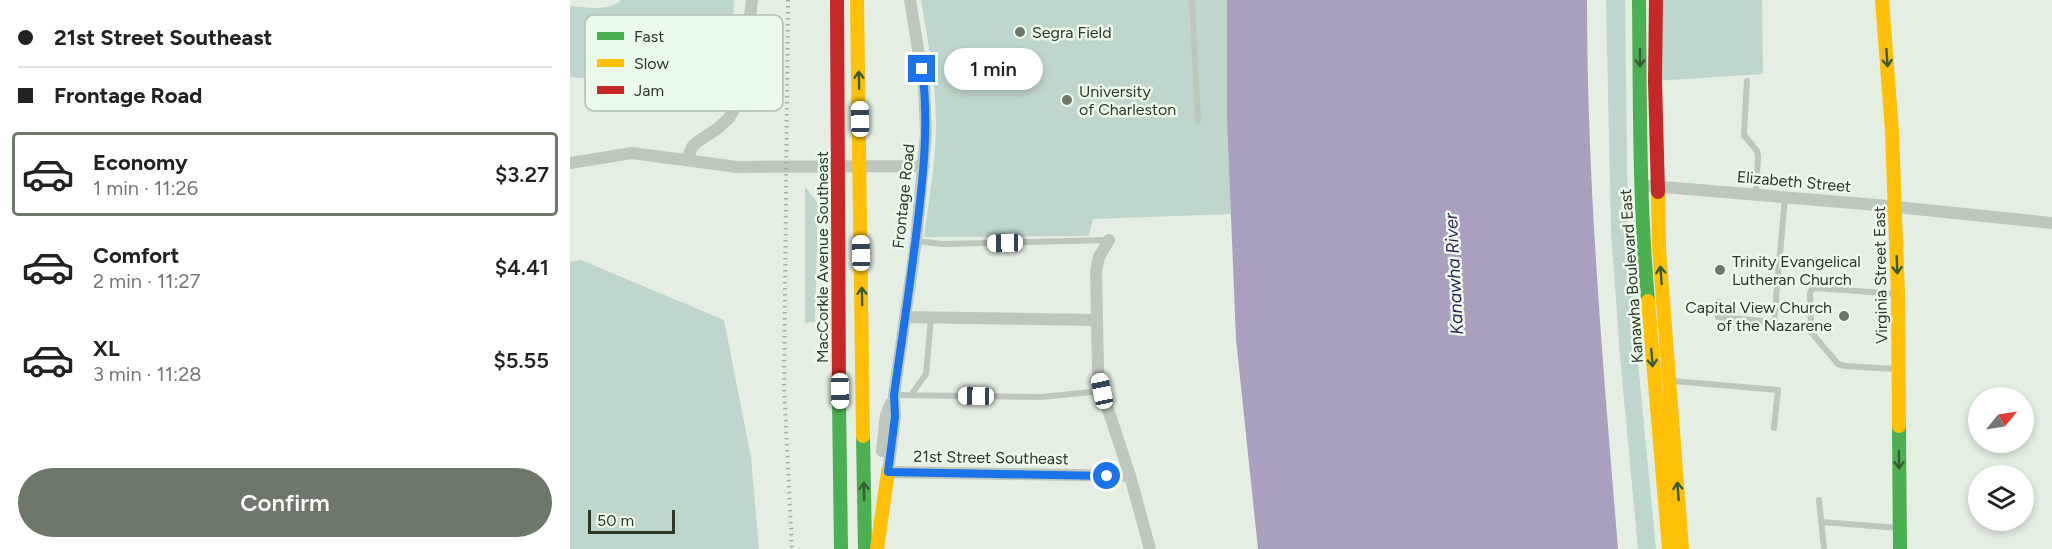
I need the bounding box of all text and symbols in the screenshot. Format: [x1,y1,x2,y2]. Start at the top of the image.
legend [585,15,783,111]
place label: Segra Field [1032,23,1112,42]
text: 21st Street Southeast [54,24,272,51]
marker: Segra Field [1013,25,1027,39]
text: Fast [634,27,664,46]
callout: 1 min [943,48,1042,90]
one-way arrow [1634,48,1646,68]
one-way arrow [1882,48,1893,68]
text: Slow [634,54,669,73]
route end [908,55,935,82]
text: 1 min [970,57,1017,81]
one-way arrow [853,70,865,90]
text: Jam [634,81,664,100]
text: Frontage Road [54,82,202,109]
place label: University of Charleston [1079,82,1176,119]
marker: University of Charleston [1060,93,1074,107]
car [851,101,869,137]
street label: Frontage Road [889,143,918,249]
icon: car [21,147,75,201]
text: Economy [93,149,188,176]
street label: MacCorkle Avenue Southeast [813,151,832,363]
text: $3.27 [495,161,549,188]
street label: Elizabeth Street [1736,167,1852,196]
text: 1 min · 11:26 [93,176,198,200]
street label: Kanawha Boulevard East [1616,188,1647,364]
street label: Virginia Street East [1870,206,1891,344]
water label: Kanawha River [1440,212,1468,335]
car [987,234,1023,252]
car [852,235,870,271]
icon: car [21,240,75,294]
text: Comfort [93,242,179,269]
place label: Trinity Evangelical Lutheran Church [1732,252,1861,289]
text: $4.41 [495,254,549,281]
one-way arrow [1891,255,1903,275]
marker: Trinity Evangelical Lutheran Church [1713,263,1727,277]
one-way arrow [1655,266,1666,286]
text: 2 min · 11:27 [93,269,200,293]
one-way arrow [856,286,868,306]
place label: Capital View Church of the Nazarene [1685,298,1832,335]
marker: Capital View Church of the Nazarene [1837,309,1851,323]
icon: car [21,333,75,387]
text: XL [93,335,120,362]
text: $5.55 [493,347,549,374]
one-way arrow [1647,348,1658,368]
text: 3 min · 11:28 [93,362,202,386]
car [1089,372,1115,410]
car [831,373,849,409]
car [958,387,994,405]
north arrow [1968,387,2034,453]
map controls [1968,387,2034,531]
street label: 21st Street Southeast [913,447,1069,468]
one-way arrow [1894,450,1905,470]
route start [1093,462,1120,489]
button: layers [1968,465,2034,531]
button: Confirm [18,468,552,537]
one-way arrow [858,481,870,501]
one-way arrow [1672,481,1683,501]
scale bar [588,507,675,534]
text: 50 m [597,511,634,530]

